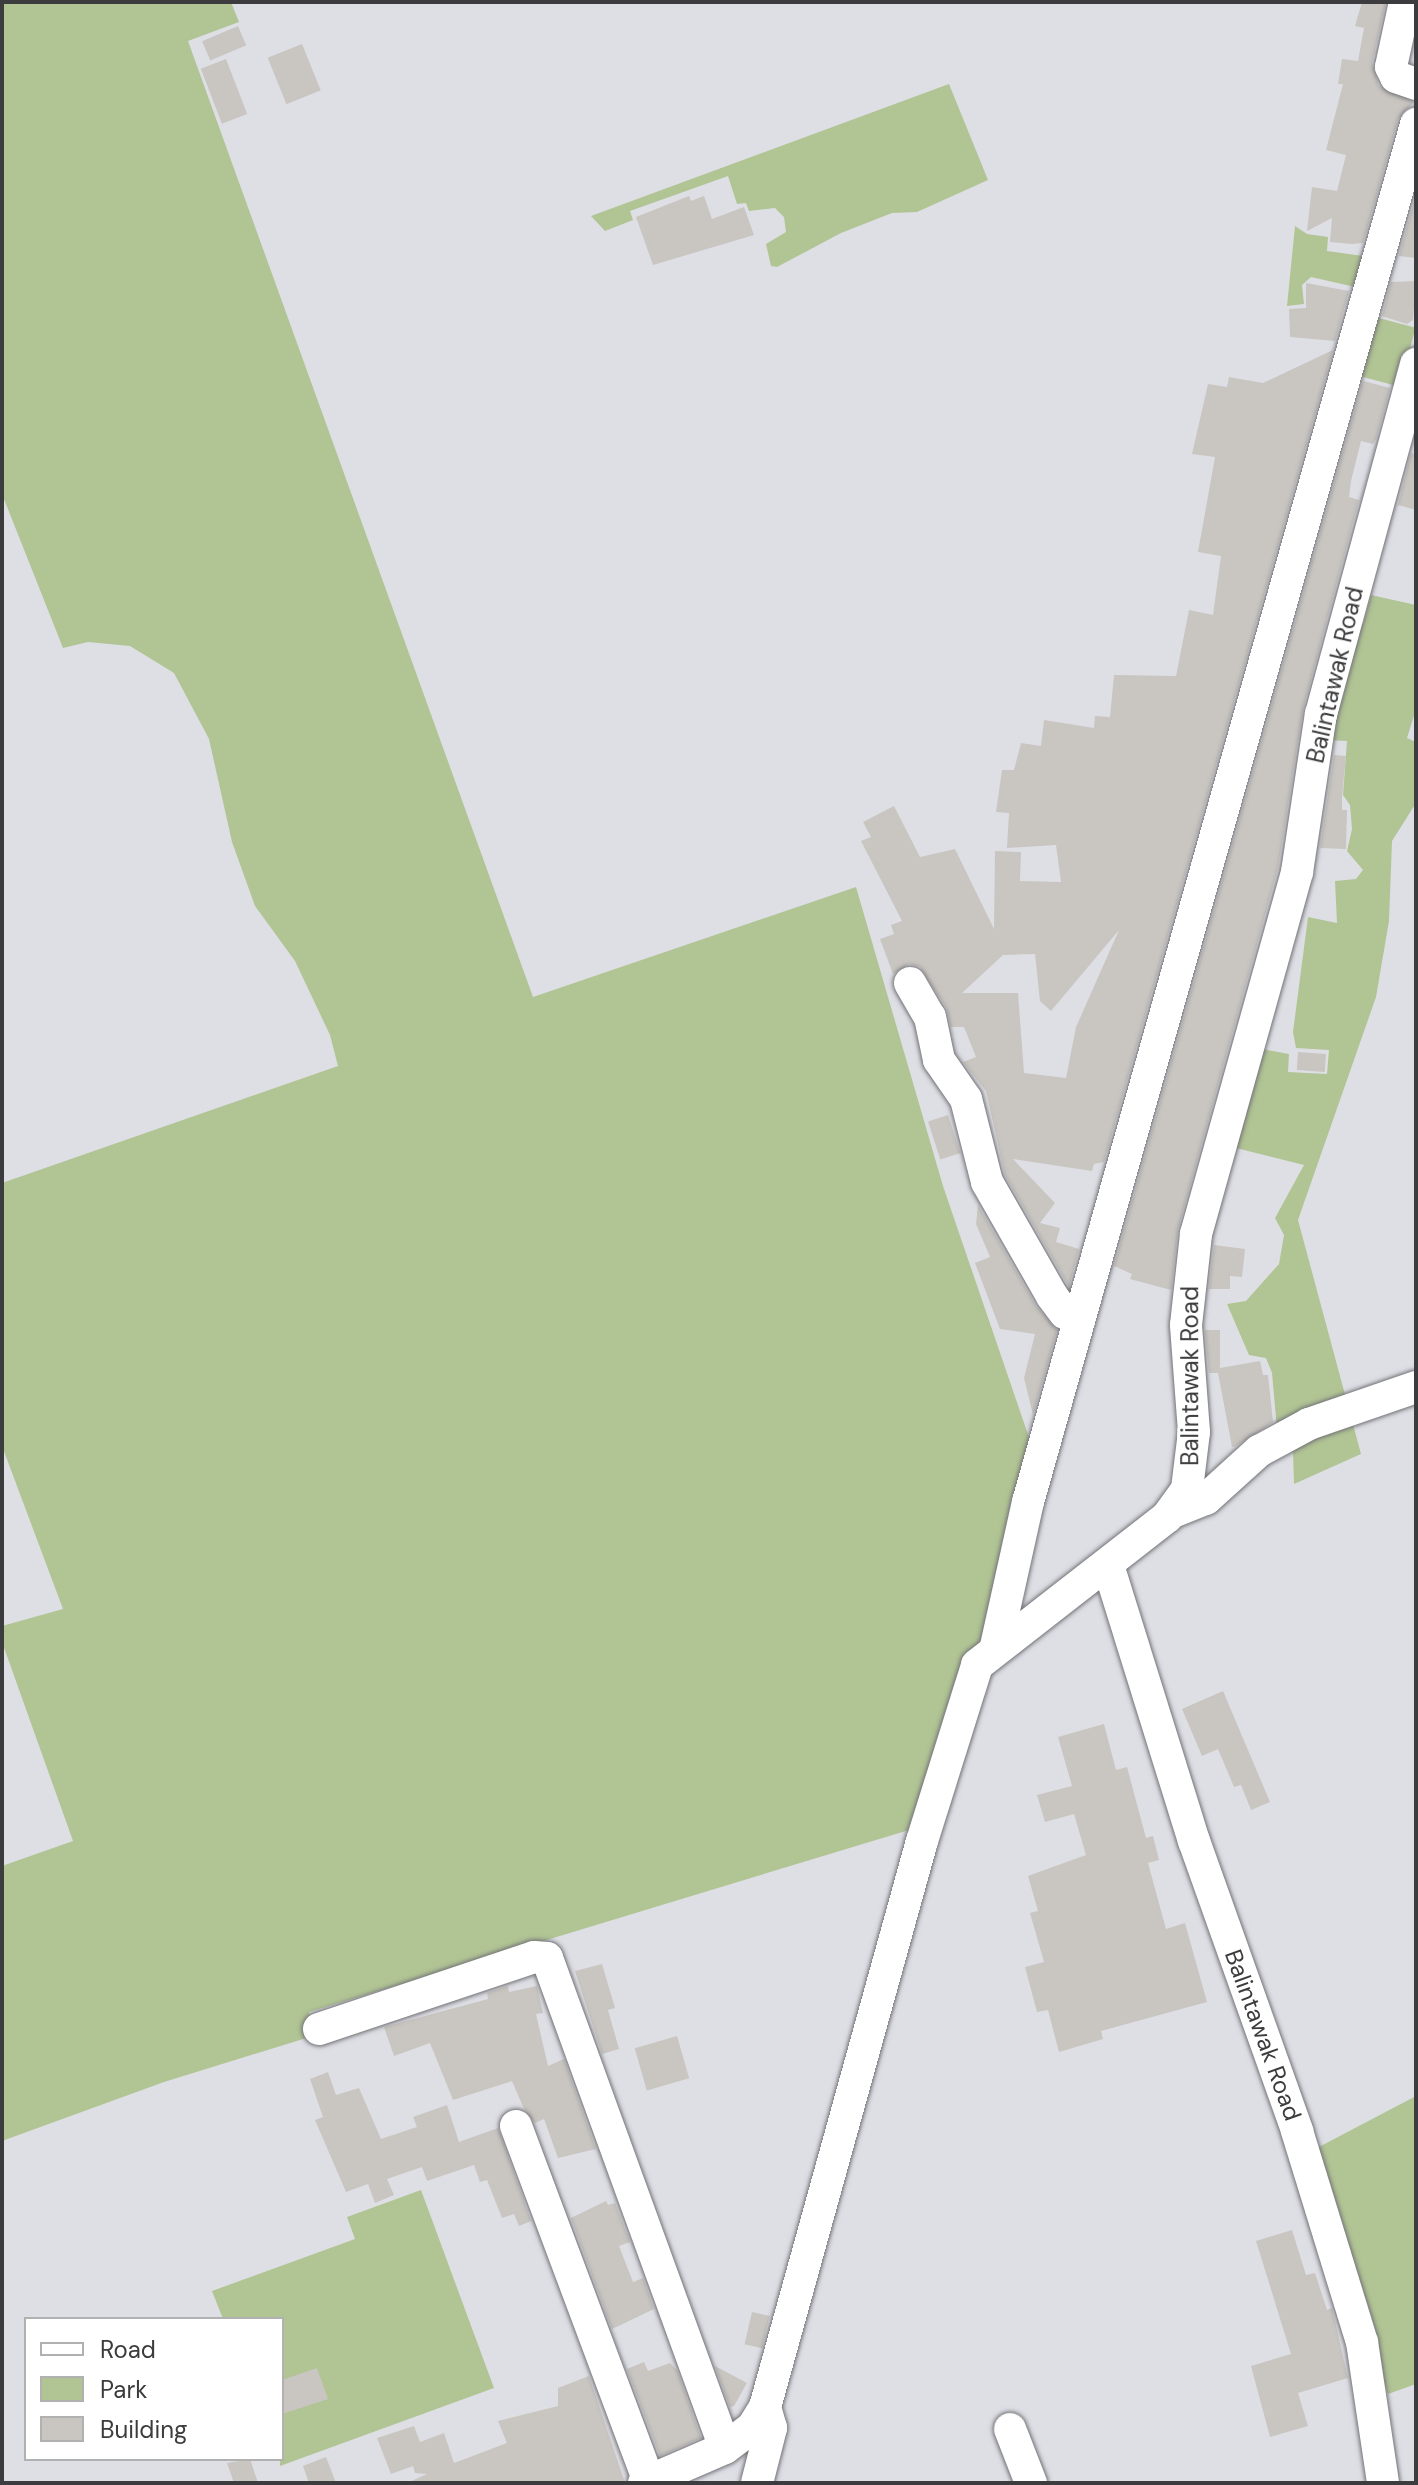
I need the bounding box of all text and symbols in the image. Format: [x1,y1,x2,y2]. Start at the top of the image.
street label: Balintawak Road [1301,584,1369,766]
street label: Balintawak Road [1176,1286,1204,1466]
street label: Balintawak Road [1219,1946,1307,2124]
legend [24,2317,284,2461]
text: Road [100,2334,156,2365]
text: Park [100,2374,147,2405]
text: Building [100,2414,187,2445]

